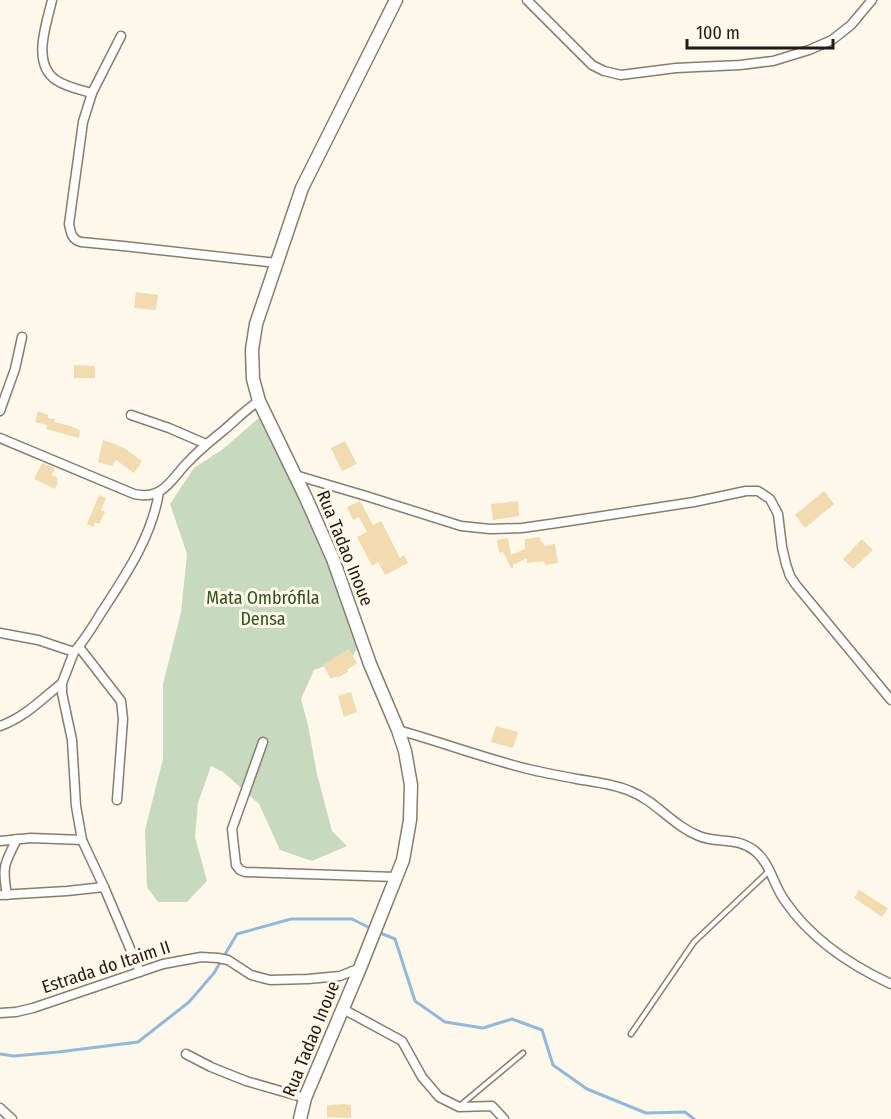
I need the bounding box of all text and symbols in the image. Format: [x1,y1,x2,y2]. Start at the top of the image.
scale bar [687,12,832,50]
text: 100 m [696,22,740,44]
street label: Rua Tadao Inoue [312,487,378,609]
park label: Mata Ombrófila Densa [206,587,320,630]
street label: Estrada do Itaim II [39,936,173,998]
street label: Rua Tadao Inoue [278,978,344,1100]

